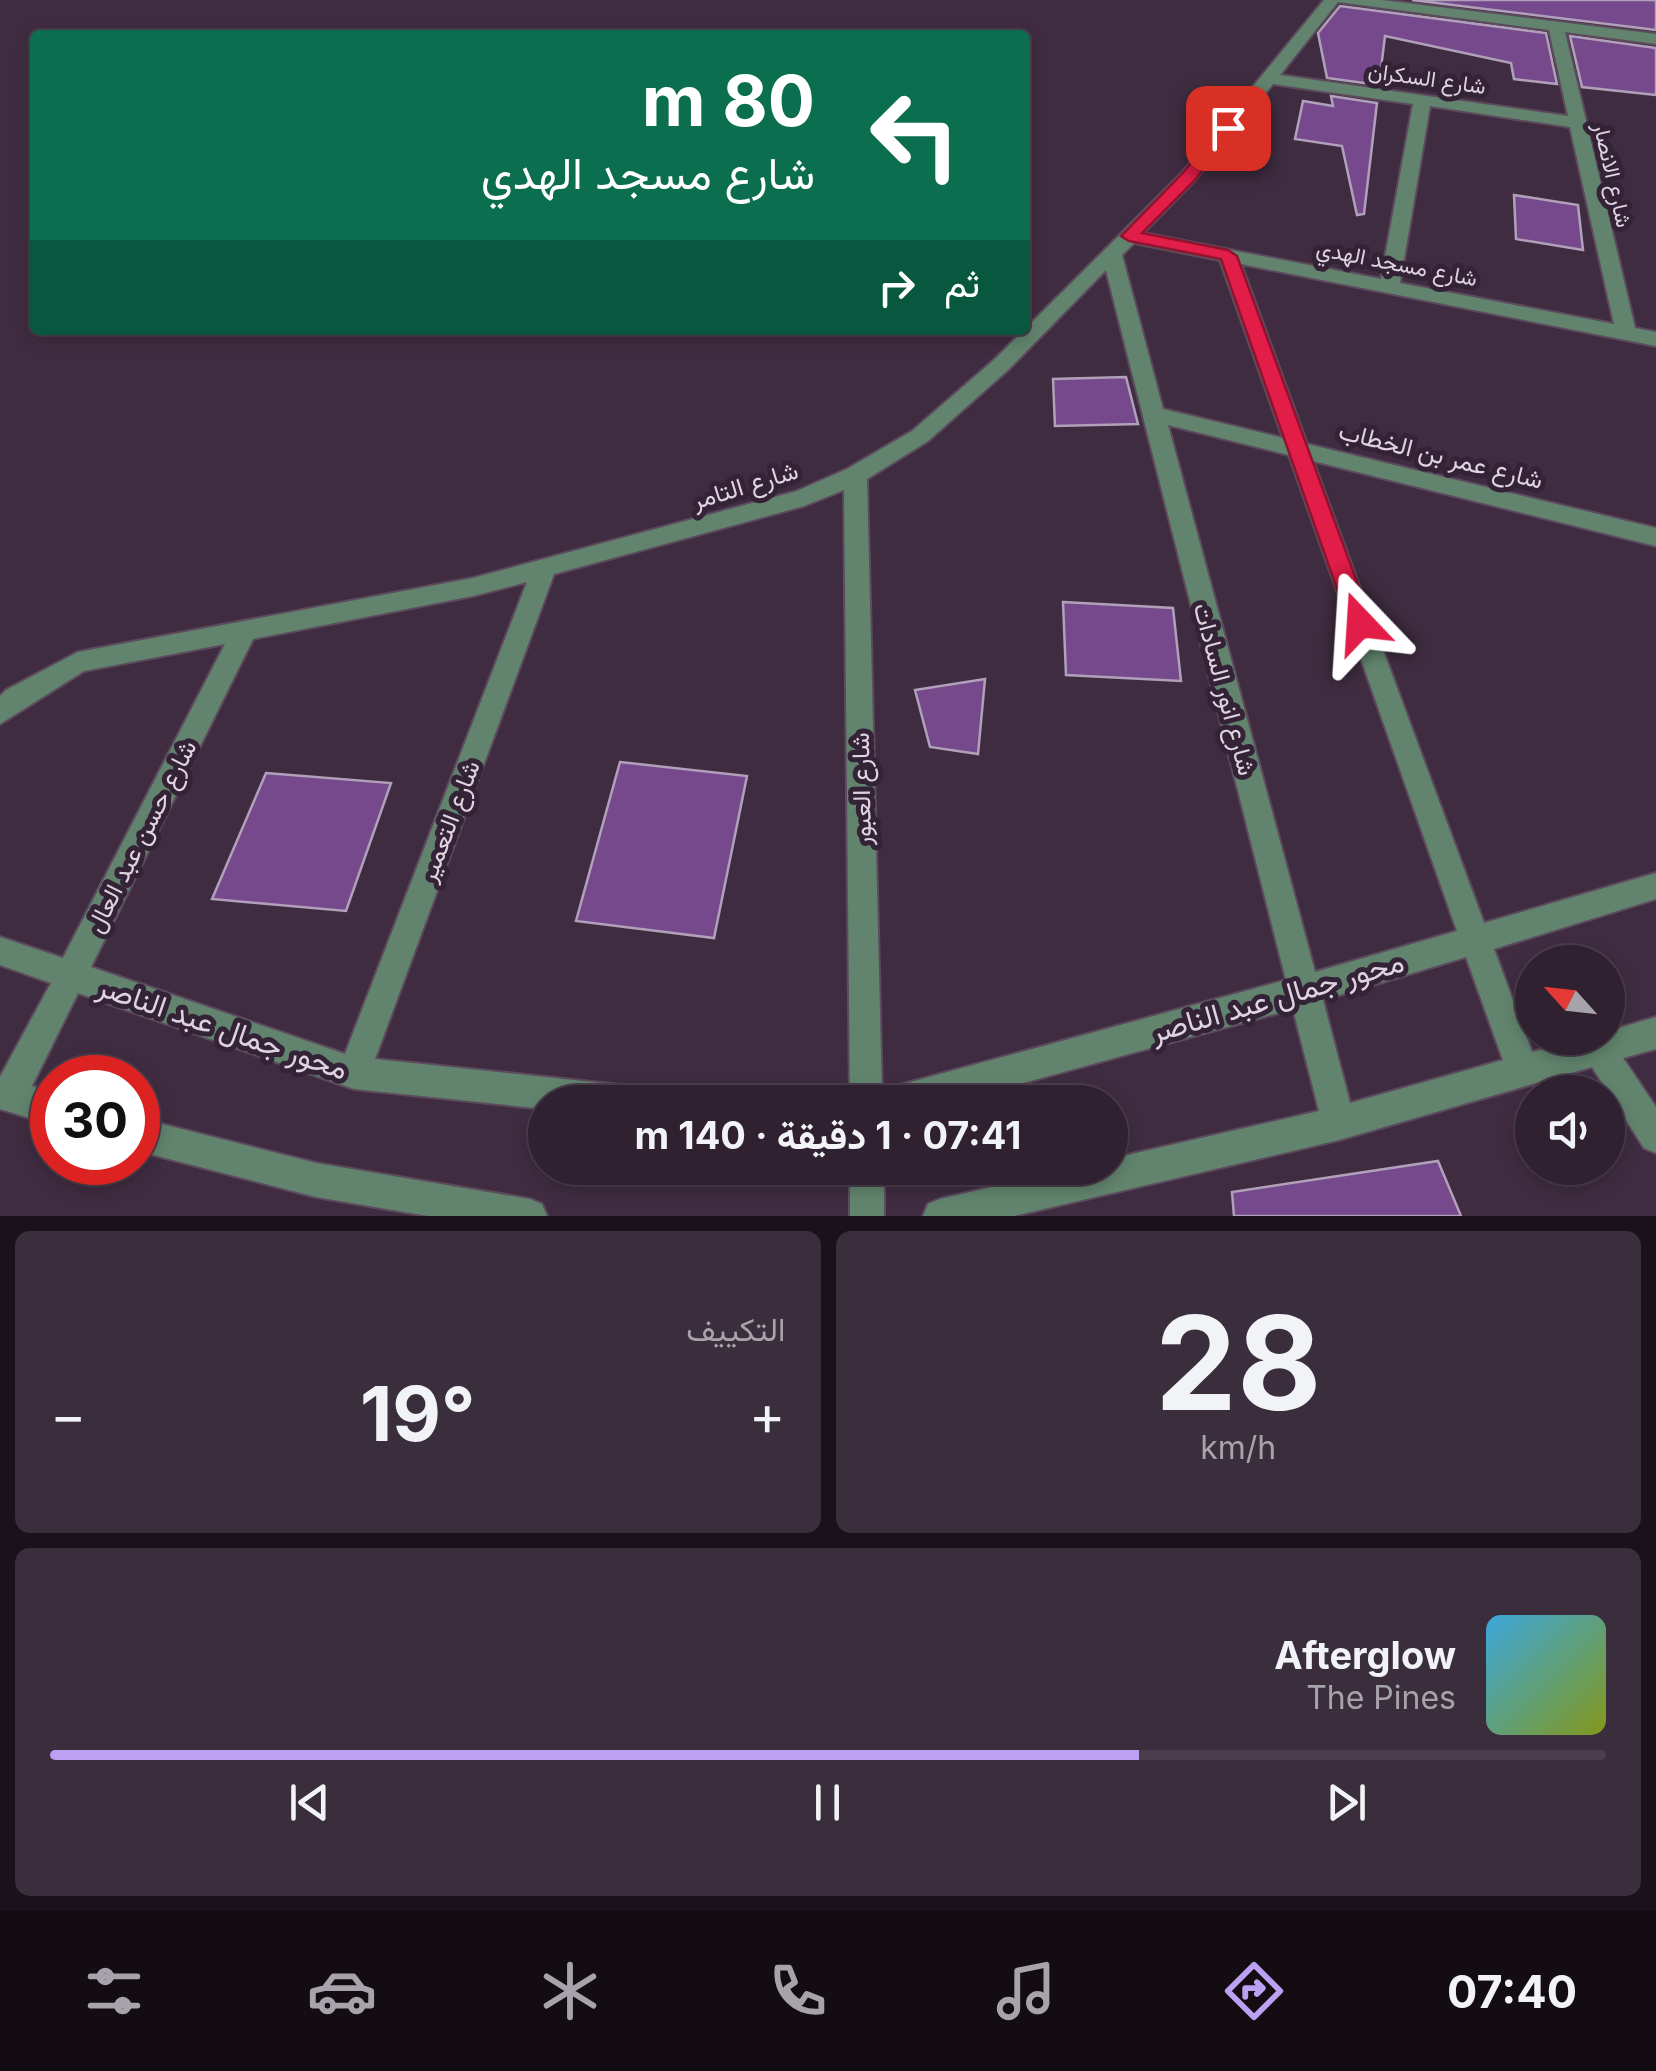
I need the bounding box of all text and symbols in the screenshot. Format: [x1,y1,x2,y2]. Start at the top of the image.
street label: شارع السكران [1366,57,1488,101]
text: 80 m [642,58,815,143]
icon: left [850,70,980,200]
pin [1186,86,1271,171]
icon: arrive [1201,101,1256,156]
street label: شارع الانصار [1586,119,1638,230]
text: شارع مسجد الهدي [481,145,815,200]
street label: شارع مسجد الهدي [1313,235,1480,297]
icon: right [869,260,924,315]
text: ثم [944,260,980,306]
street label: شارع عمر بن الخطاب [1335,415,1546,497]
street label: شارع التامر [687,455,802,518]
position arrow [1308,571,1412,675]
street label: شارع انور السادات [1186,600,1262,779]
street label: شارع العبور [845,732,879,847]
street label: شارع حسن عبد العال [79,735,204,938]
street label: شارع التعمير [412,756,488,888]
street label: محور جمال عبد الناصر [1145,943,1408,1051]
north arrow [1515,945,1625,1055]
map controls [1515,945,1625,1185]
street label: محور جمال عبد الناصر [92,967,353,1088]
speed limit sign: 30 [30,1055,160,1185]
button: sound [1515,1075,1625,1185]
text: 07:41 · 1 دقيقة · 140 m [635,1112,1021,1158]
text: 28 [1155,1284,1322,1441]
text: التكييف [686,1310,786,1349]
text: 19° [360,1368,476,1459]
text: − [50,1382,86,1448]
text: + [749,1382,785,1448]
text: km/h [1200,1428,1276,1467]
text: Afterglow [1274,1632,1456,1678]
text: The Pines [1306,1678,1456,1717]
icon: previous [282,1775,337,1830]
icon: pause [800,1775,855,1830]
icon: next [1319,1775,1374,1830]
icon: filters [79,1956,149,2026]
icon: car [307,1956,377,2026]
icon: climate [535,1956,605,2026]
icon: phone [763,1956,833,2026]
icon: music [991,1956,1061,2026]
icon: directions [1219,1956,1289,2026]
text: 07:40 [1447,1964,1577,2019]

